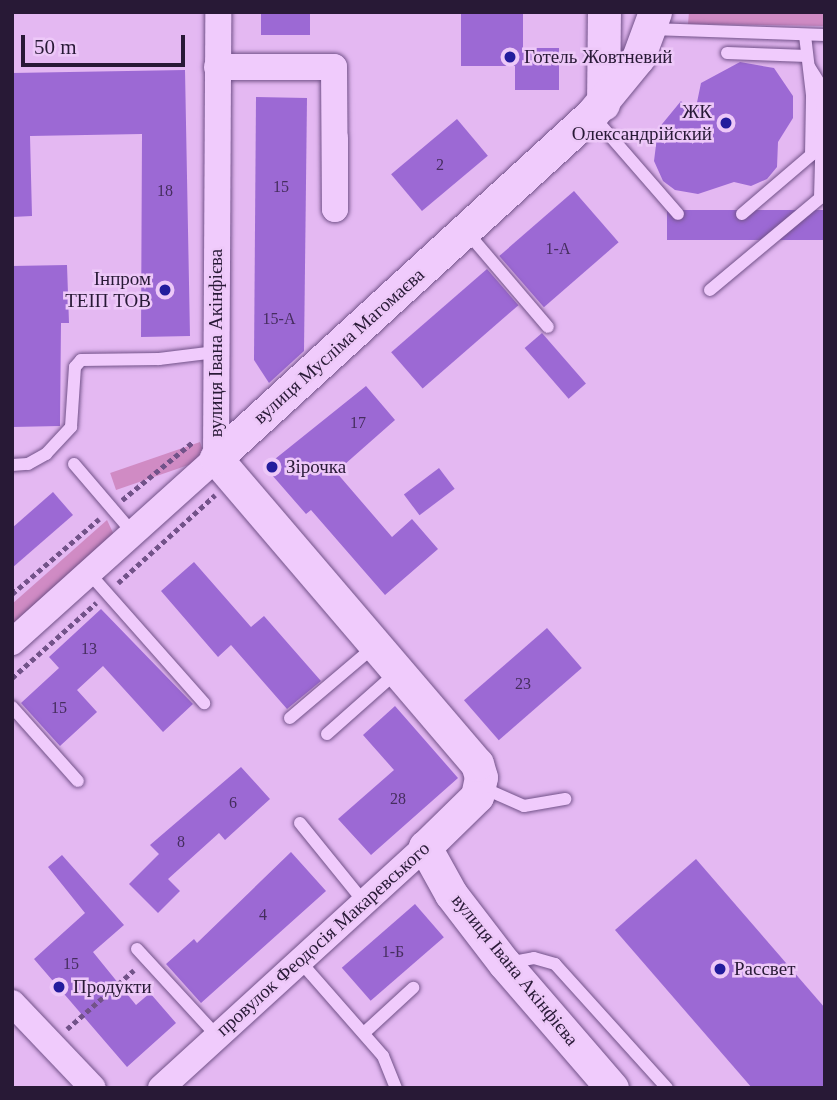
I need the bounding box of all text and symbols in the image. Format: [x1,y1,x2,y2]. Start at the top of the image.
scale bar [24,21,189,65]
text: 50 m [34,35,77,59]
place label: Готель Жовтневий [524,46,672,68]
marker: Готель Жовтневий [502,49,518,65]
place label: ЖК Олександрійский [572,101,712,145]
marker: ЖК Олександрійский [718,115,734,131]
house number: 2 [436,155,444,175]
house number: 15 [273,177,289,197]
house number: 18 [157,181,173,201]
house number: 1-А [546,239,570,259]
street label: вулиця Івана Акінфієва [205,249,227,437]
street label: вулиця Мусліма Магомаєва [249,263,429,429]
place label: Інпром ТЕІП ТОВ [65,268,151,312]
marker: Інпром ТЕІП ТОВ [157,282,173,298]
house number: 15-А [263,309,295,329]
house number: 17 [350,413,366,433]
place label: Зірочка [286,456,346,478]
marker: Зірочка [264,459,280,475]
house number: 13 [81,639,97,659]
house number: 23 [515,674,531,694]
house number: 15 [51,698,67,718]
house number: 28 [390,789,406,809]
house number: 6 [229,793,237,813]
house number: 8 [177,832,185,852]
street label: провулок Феодосія Макаревського [212,837,434,1041]
street label: вулиця Івана Акінфієва [447,890,583,1050]
house number: 4 [259,905,267,925]
house number: 1-Б [382,942,404,962]
house number: 15 [63,954,79,974]
place label: Рассвет [734,958,795,980]
marker: Рассвет [712,961,728,977]
place label: Продукти [73,976,152,998]
marker: Продукти [51,979,67,995]

